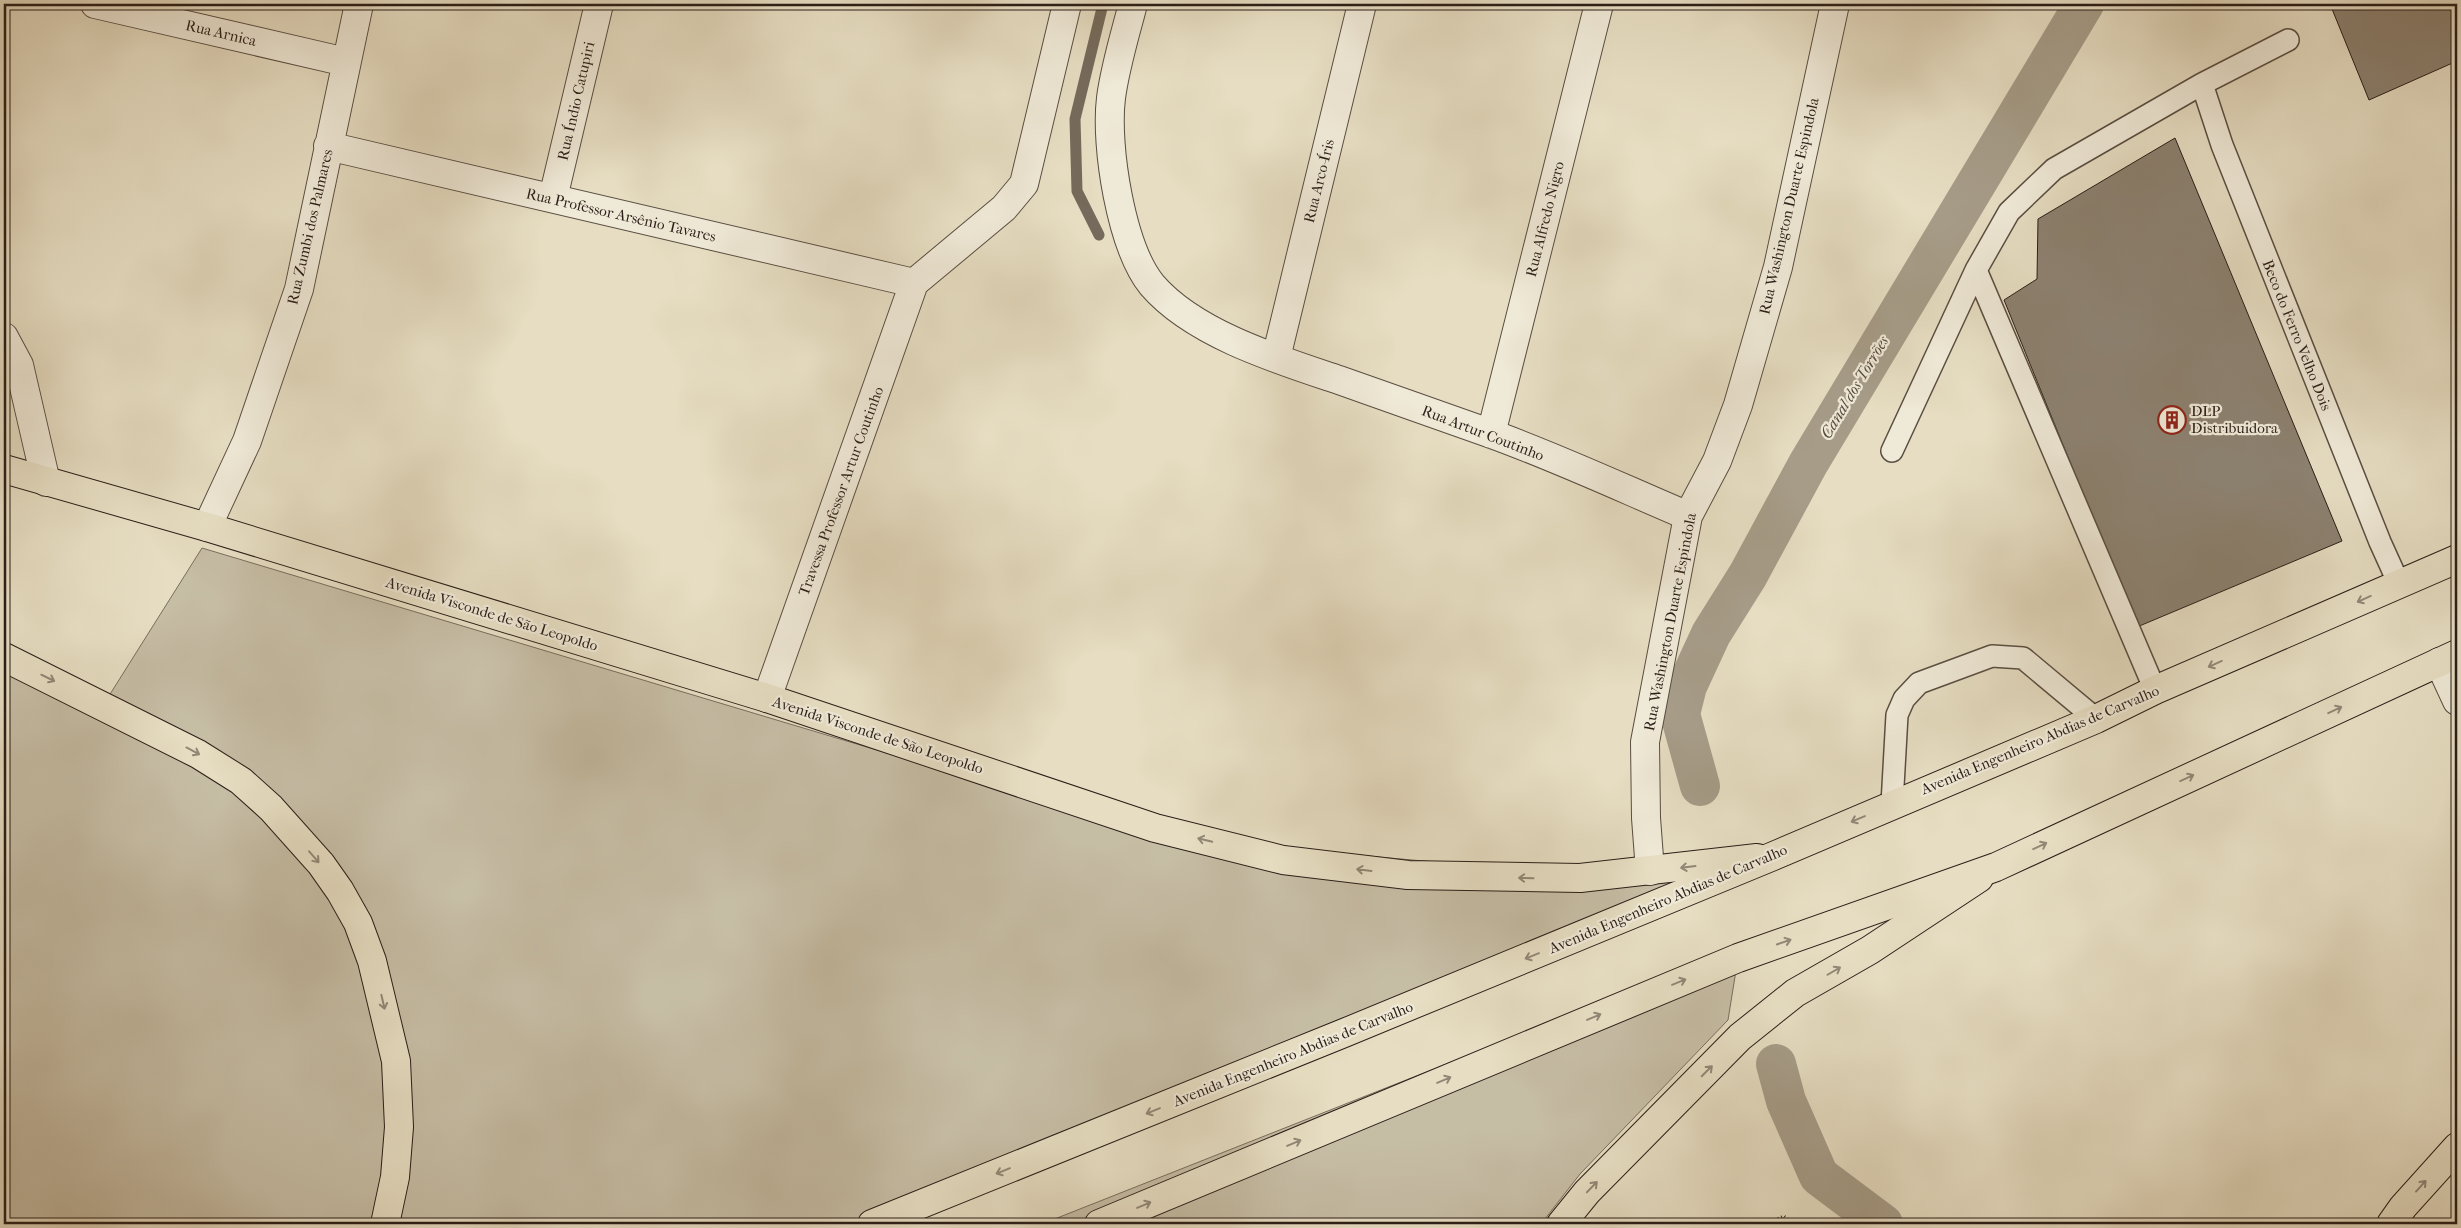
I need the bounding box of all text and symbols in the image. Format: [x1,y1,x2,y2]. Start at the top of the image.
street label: Rua Arnica [184,16,259,50]
street label: Rua Índio Catupiri [554,39,599,162]
street label: Rua Washington Duarte Espindola [1755,95,1823,316]
street label: Rua Arco-Íris [1300,137,1338,225]
street label: Rua Zumbi dos Palmares [283,147,337,306]
street label: Rua Alfredo Nigro [1522,159,1568,279]
street label: Rua Professor Arsênio Tavares [524,184,718,246]
street label: Beco do Ferro Velho Dois [2258,257,2336,413]
water label: Canal dos Torrões [1816,332,1893,442]
street label: Travessa Professor Artur Coutinho [795,384,887,598]
street label: Rua Artur Coutinho [1419,401,1547,465]
place label: DLP Distribuidora [2191,402,2279,437]
building icon: DLP Distribuidora [2157,405,2187,435]
street label: Rua Washington Duarte Espindola [1640,510,1700,733]
street label: Avenida Visconde de São Leopoldo [383,573,600,655]
one-way arrow [2357,595,2372,605]
one-way arrow [2208,660,2223,670]
one-way arrow [40,674,55,683]
street label: Avenida Engenheiro Abdias de Carvalho [1917,681,2162,799]
street label: Avenida Visconde de São Leopoldo [769,692,986,778]
one-way arrow [2327,705,2342,715]
one-way arrow [185,747,200,756]
one-way arrow [2179,773,2194,783]
one-way arrow [1851,815,1866,825]
one-way arrow [1197,835,1213,844]
street label: Avenida Engenheiro Abdias de Carvalho [1545,840,1790,958]
one-way arrow [2032,841,2047,851]
one-way arrow [309,851,320,864]
one-way arrow [1680,862,1696,872]
one-way arrow [1356,865,1372,875]
one-way arrow [1518,873,1534,882]
one-way arrow [1775,937,1791,946]
one-way arrow [1525,951,1540,961]
one-way arrow [1826,966,1841,976]
one-way arrow [1671,977,1687,986]
one-way arrow [379,994,388,1010]
street label: Avenida Engenheiro Abdias de Carvalho [1169,997,1416,1111]
one-way arrow [1586,1012,1601,1021]
one-way arrow [1701,1065,1713,1077]
one-way arrow [1436,1075,1451,1084]
one-way arrow [1146,1106,1161,1116]
one-way arrow [1286,1137,1301,1147]
one-way arrow [995,1168,1010,1177]
one-way arrow [2416,1180,2427,1193]
one-way arrow [1586,1181,1598,1193]
one-way arrow [1136,1200,1151,1210]

